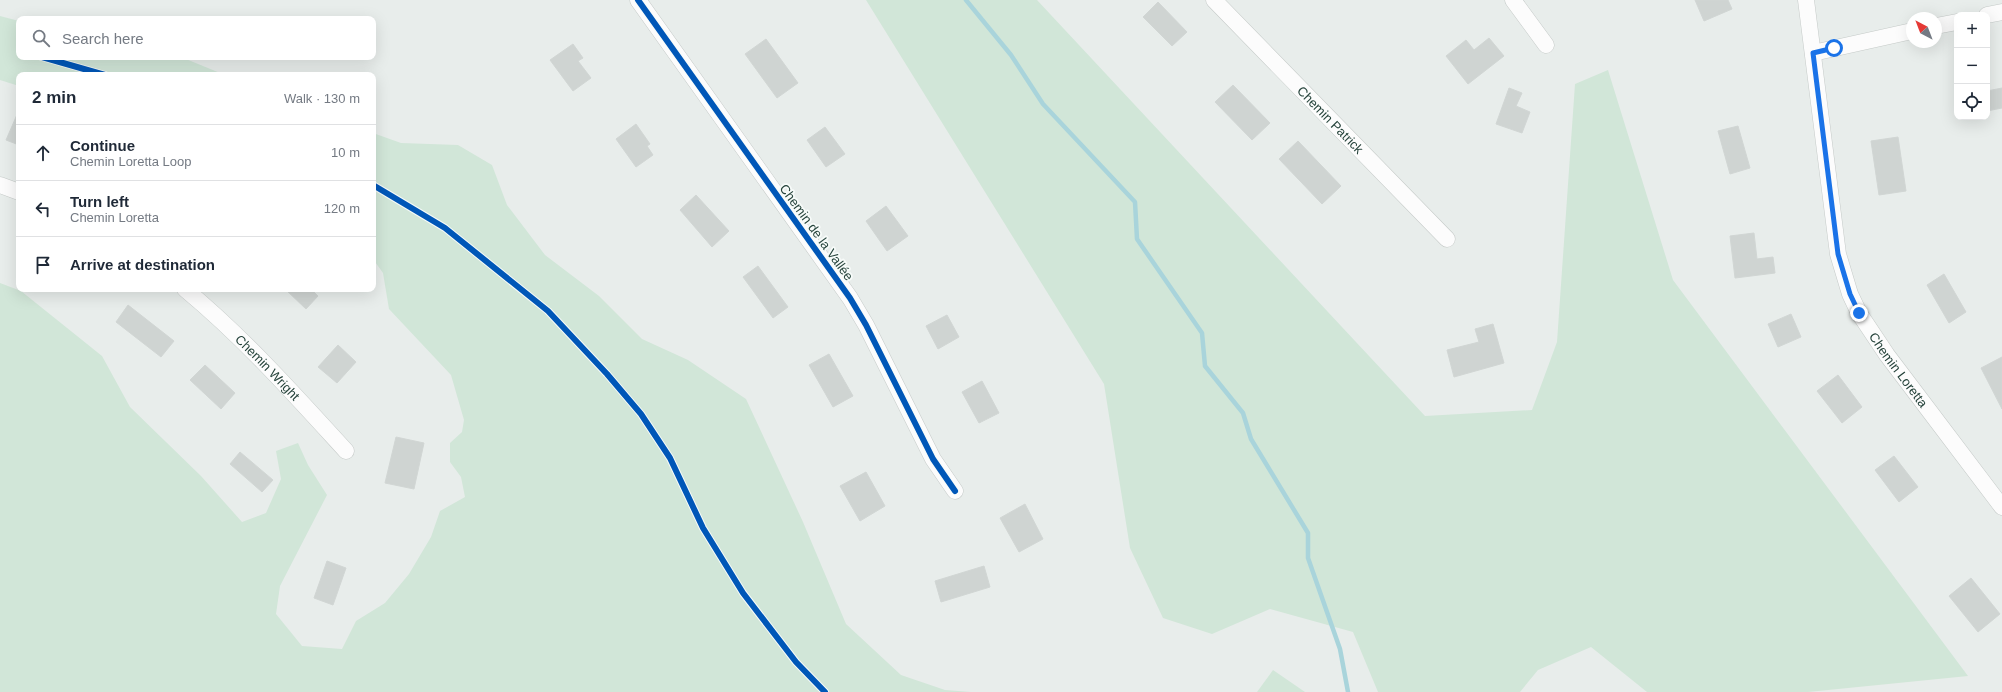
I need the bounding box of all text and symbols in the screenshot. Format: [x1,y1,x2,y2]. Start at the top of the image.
north arrow [1906,12,1942,48]
map controls [1954,12,1990,120]
button: + [1954,12,1990,48]
search box [16,16,376,60]
icon: search [30,27,52,49]
text: Search here [62,30,144,47]
route start [1825,39,1843,57]
button: − [1954,48,1990,84]
street label: Chemin Patrick [1294,83,1367,157]
button: locate [1954,84,1990,120]
text: 2 min [32,88,76,107]
text: Walk · 130 m [284,91,360,106]
text: Continue [70,137,135,154]
icon: ahead [32,142,54,164]
text: 10 m [331,145,360,160]
text: Chemin Loretta Loop [70,154,191,169]
street label: Chemin de la Vallée [777,181,857,283]
text: Turn left [70,193,129,210]
icon: left [32,198,54,220]
text: 120 m [324,201,360,216]
text: Chemin Loretta [70,210,159,225]
icon: arrive [32,254,54,276]
text: Arrive at destination [70,256,215,273]
route end [1850,304,1868,322]
street label: Chemin Loretta [1866,330,1931,411]
street label: Chemin Wright [232,332,303,404]

